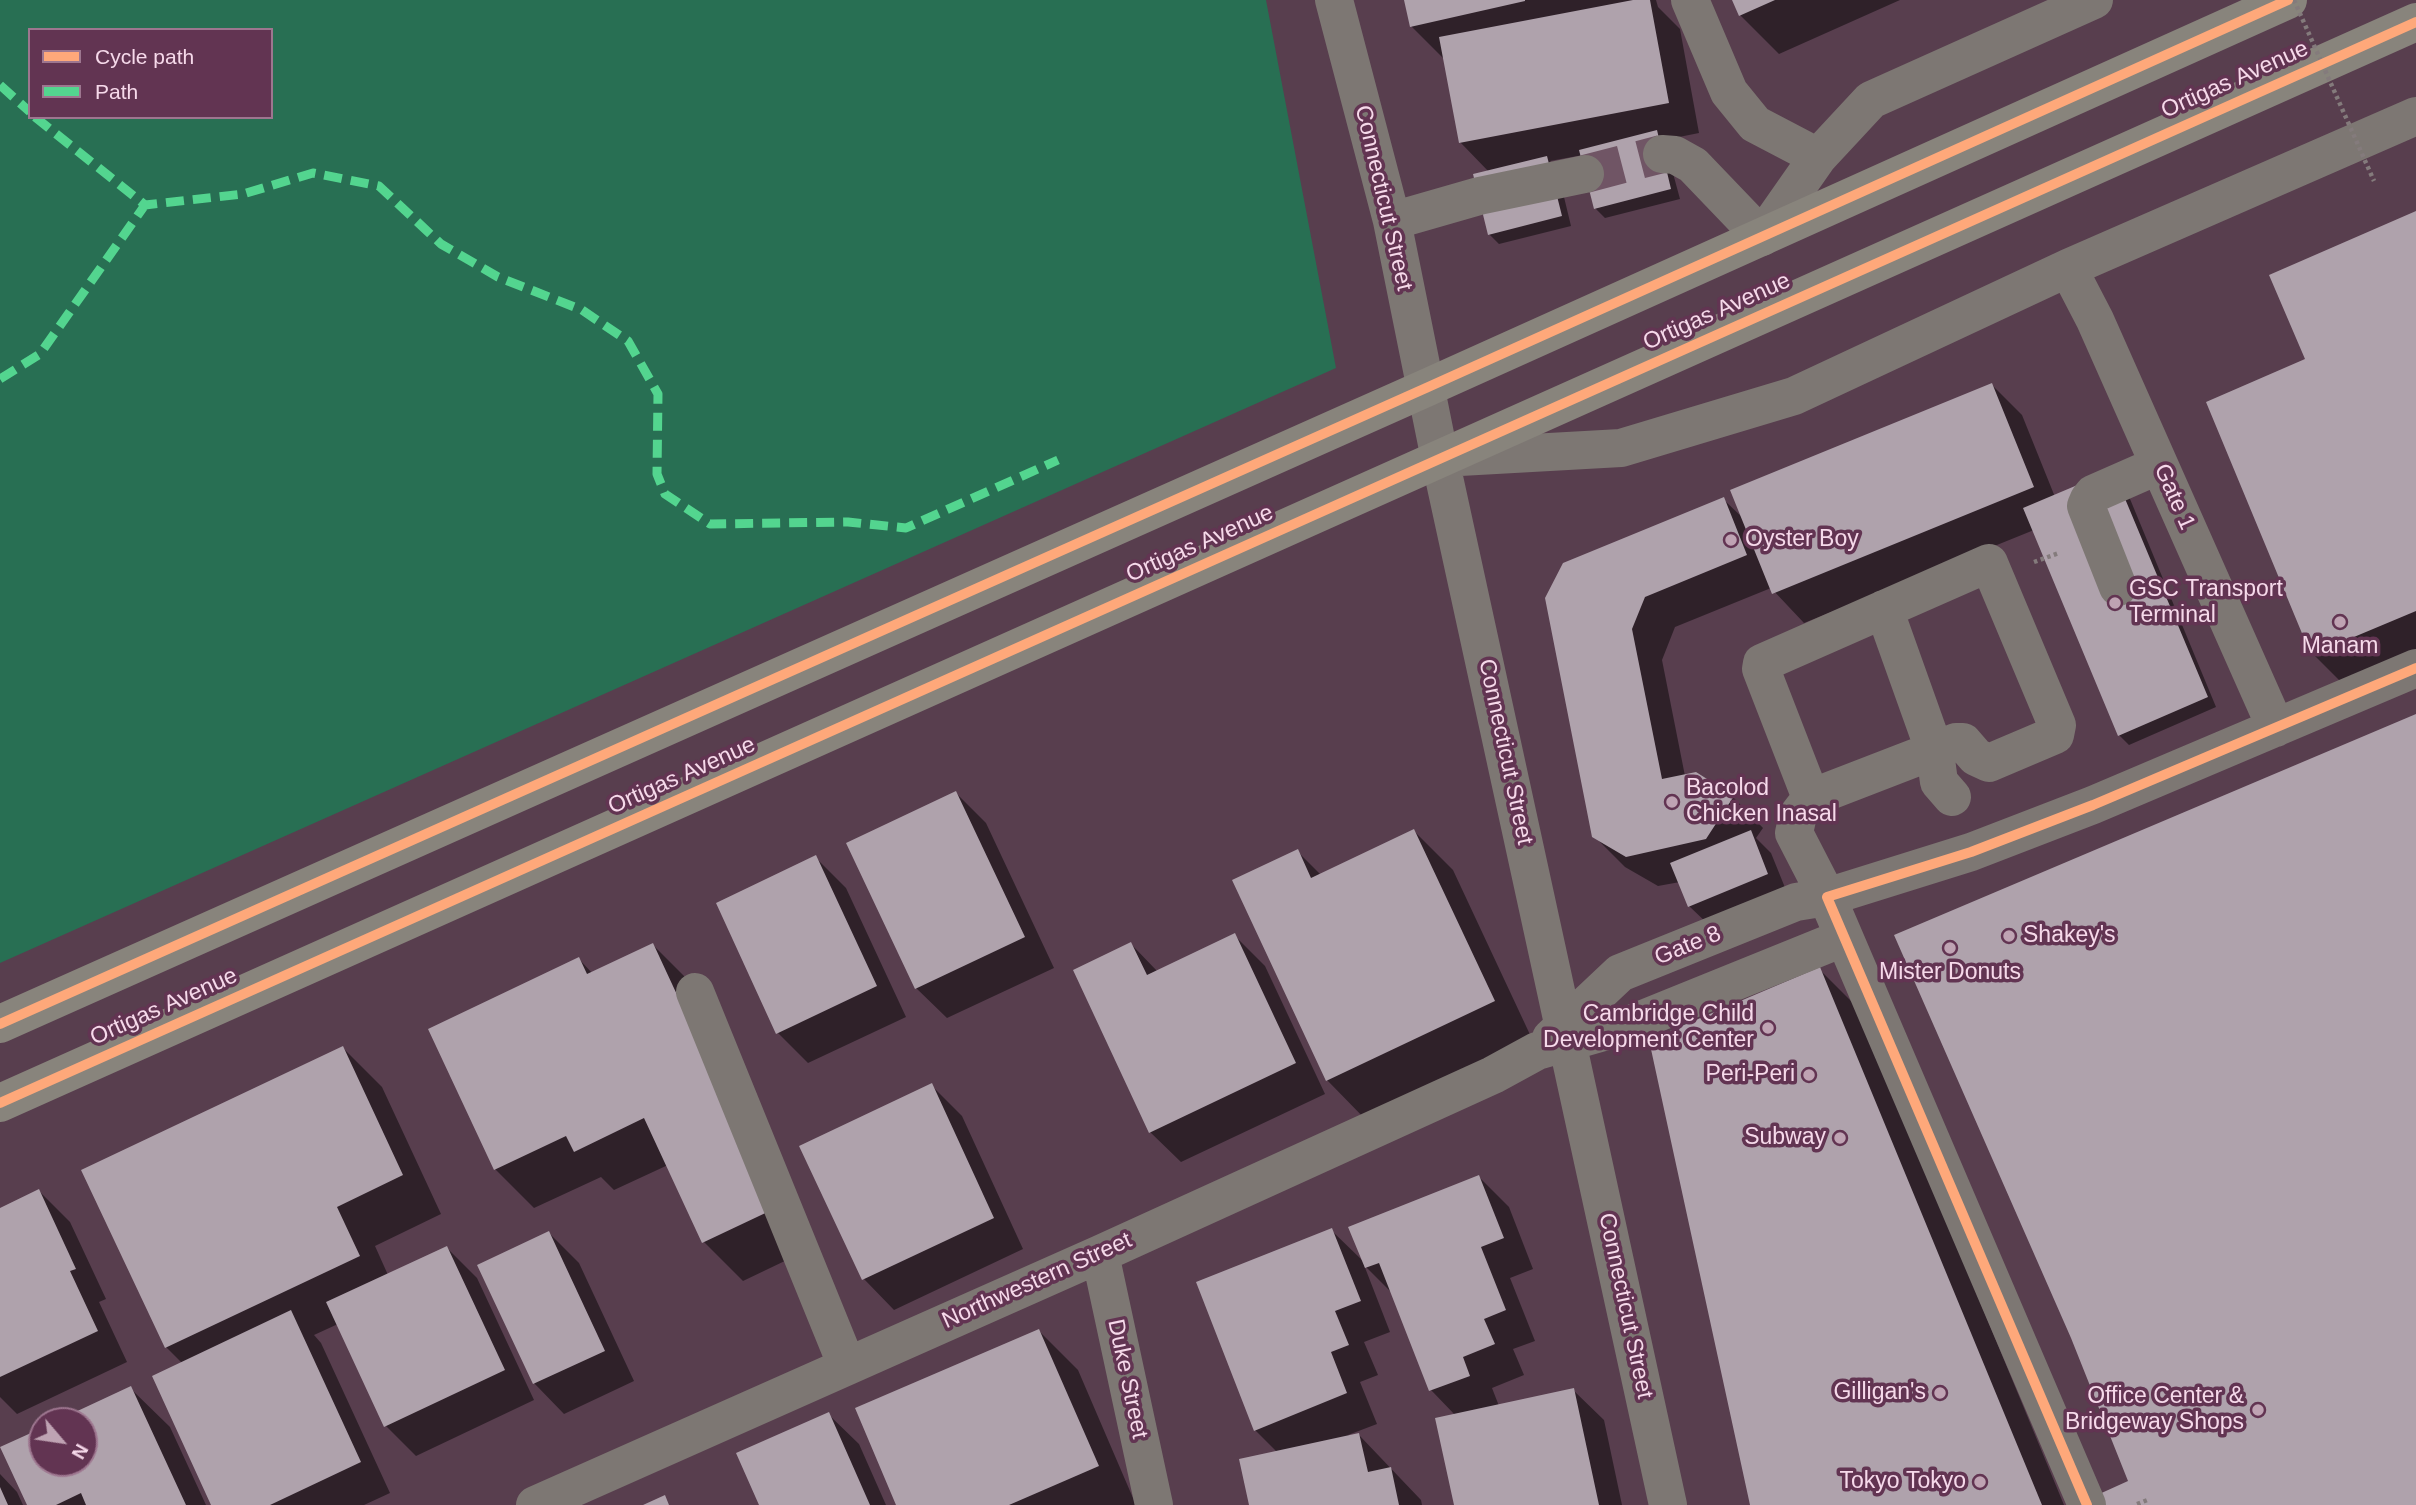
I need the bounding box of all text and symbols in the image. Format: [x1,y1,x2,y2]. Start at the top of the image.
legend [28,28,273,119]
street label: Ortigas Avenue [2157,35,2313,125]
text: Cycle path [95,45,194,68]
text: Path [95,80,138,103]
street label: Connecticut Street [1348,103,1418,293]
street label: Ortigas Avenue [1639,267,1795,357]
street label: Gate 1 [2147,460,2201,534]
street label: Ortigas Avenue [1122,499,1278,589]
place label: Oyster Boy [1745,526,1859,554]
marker: Oyster Boy [1723,532,1739,548]
place label: GSC Transport Terminal [2129,576,2283,630]
marker: GSC Transport Terminal [2107,595,2123,611]
marker: Manam [2332,614,2348,630]
place label: Manam [2302,633,2378,661]
street label: Connecticut Street [1472,657,1538,847]
street label: Ortigas Avenue [604,731,760,821]
place label: Bacolod Chicken Inasal [1686,775,1837,829]
marker: Bacolod Chicken Inasal [1664,794,1680,810]
street label: Gate 8 [1651,920,1725,972]
place label: Shakey's [2023,922,2116,950]
marker: Shakey's [2001,928,2017,944]
marker: Mister Donuts [1942,940,1958,956]
place label: Mister Donuts [1879,959,2021,987]
street label: Ortigas Avenue [86,962,242,1052]
place label: Cambridge Child Development Center [1543,1001,1754,1055]
marker: Cambridge Child Development Center [1760,1020,1776,1036]
place label: Peri-Peri [1706,1061,1795,1089]
marker: Peri-Peri [1801,1067,1817,1083]
place label: Subway [1744,1124,1826,1152]
marker: Subway [1832,1130,1848,1146]
street label: Connecticut Street [1592,1211,1658,1401]
street label: Northwestern Street [938,1227,1136,1335]
street label: Duke Street [1101,1317,1153,1441]
place label: Gilligan's [1833,1379,1926,1407]
place label: Office Center & Bridgeway Shops [2065,1383,2244,1437]
marker: Gilligan's [1932,1385,1948,1401]
marker: Office Center & Bridgeway Shops [2250,1402,2266,1418]
north arrow [28,1407,98,1477]
text: N [68,1440,93,1463]
place label: Tokyo Tokyo [1839,1468,1966,1496]
marker: Tokyo Tokyo [1972,1474,1988,1490]

